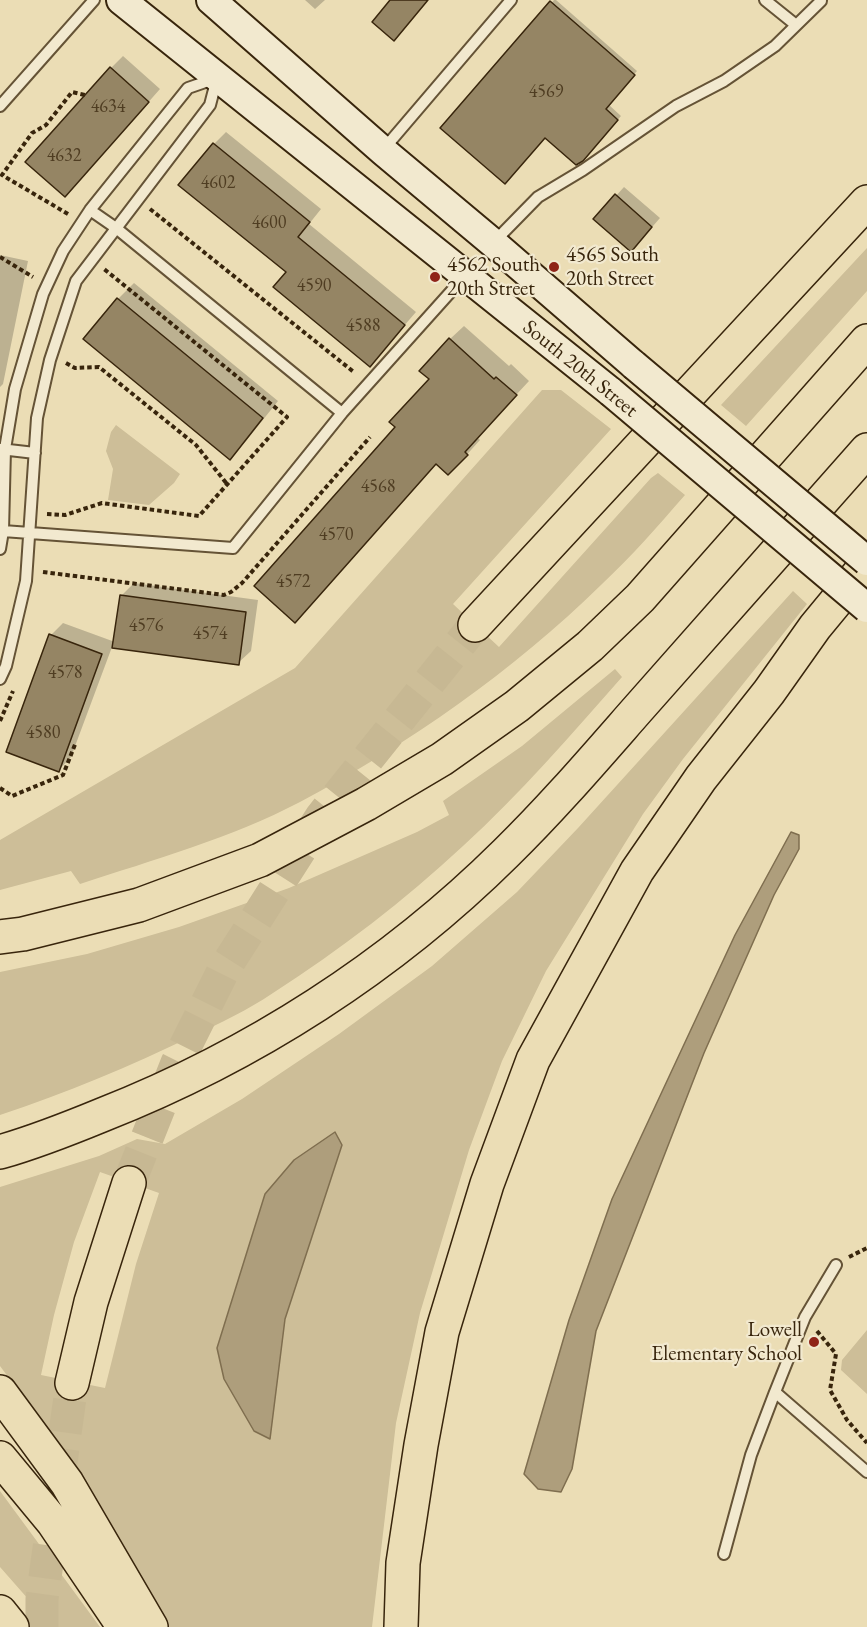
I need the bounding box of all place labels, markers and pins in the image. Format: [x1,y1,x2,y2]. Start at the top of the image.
place label: 4565 South 20th Street [566,242,659,292]
place label: 4562 South 20th Street [447,252,540,302]
marker: 4565 South 20th Street [547,260,561,274]
marker: 4562 South 20th Street [428,270,442,284]
place label: Lowell Elementary School [651,1317,802,1367]
marker: Lowell Elementary School [807,1335,821,1349]

